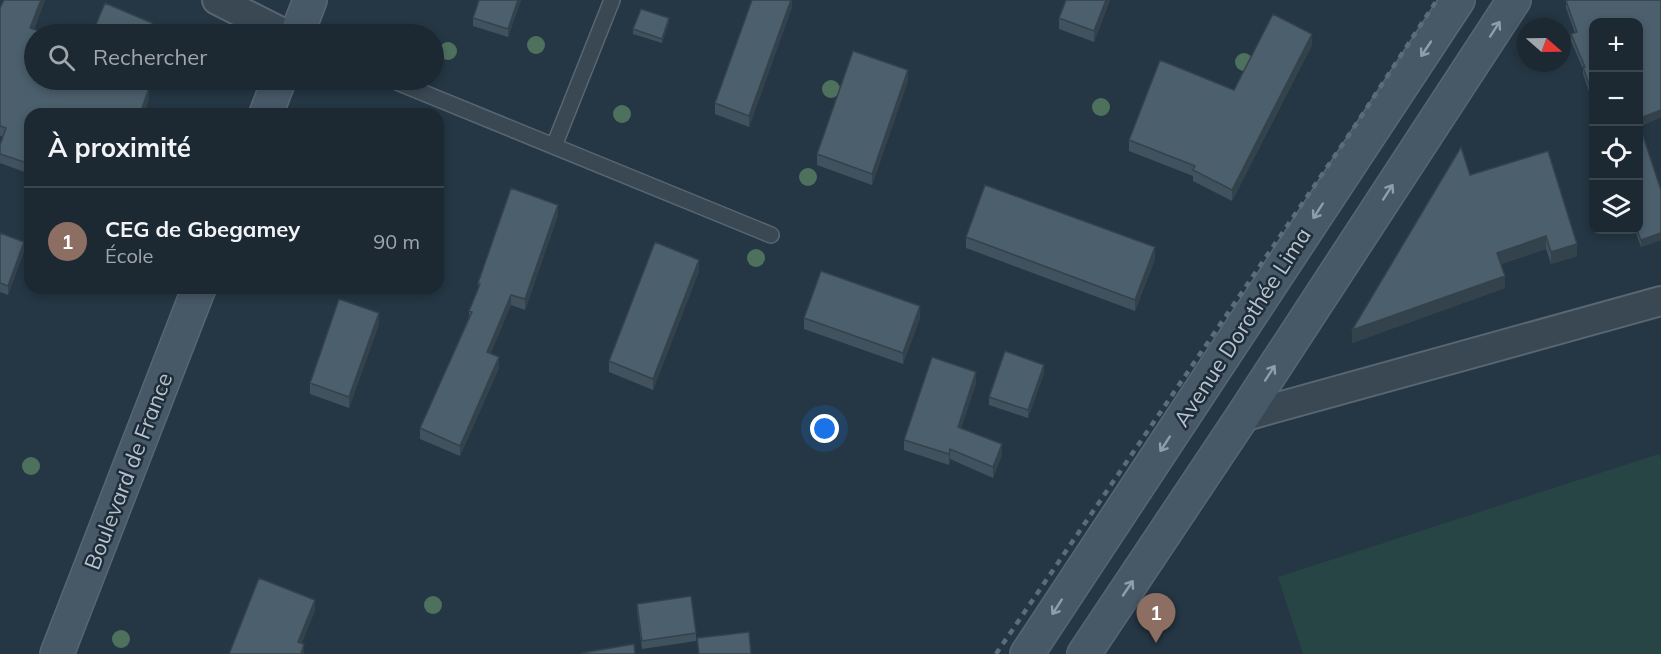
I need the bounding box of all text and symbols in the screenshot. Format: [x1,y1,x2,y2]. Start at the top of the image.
north arrow [1517,18,1571,72]
map controls [1589,18,1643,234]
button: + [1589,18,1643,72]
one-way arrow [1490,21,1502,38]
search box [24,24,444,90]
one-way arrow [1420,40,1432,56]
icon: search [45,41,78,74]
text: Rechercher [93,43,207,71]
button: − [1589,72,1643,126]
button: locate [1589,126,1643,180]
text: À proximité [48,131,191,164]
button: layers [1589,180,1643,234]
one-way arrow [1383,184,1395,201]
one-way arrow [1312,203,1325,220]
text: CEG de Gbegamey [105,215,300,243]
street label: Avenue Dorothée Lima [1167,222,1317,432]
text: 1 [62,229,74,254]
text: 90 m [373,229,420,254]
text: École [105,243,153,268]
one-way arrow [1265,365,1277,382]
street label: Boulevard de France [78,369,178,573]
your location [810,414,839,443]
one-way arrow [1159,436,1171,452]
one-way arrow [1122,580,1134,597]
pin: 1 [1136,594,1176,643]
one-way arrow [1051,598,1063,615]

